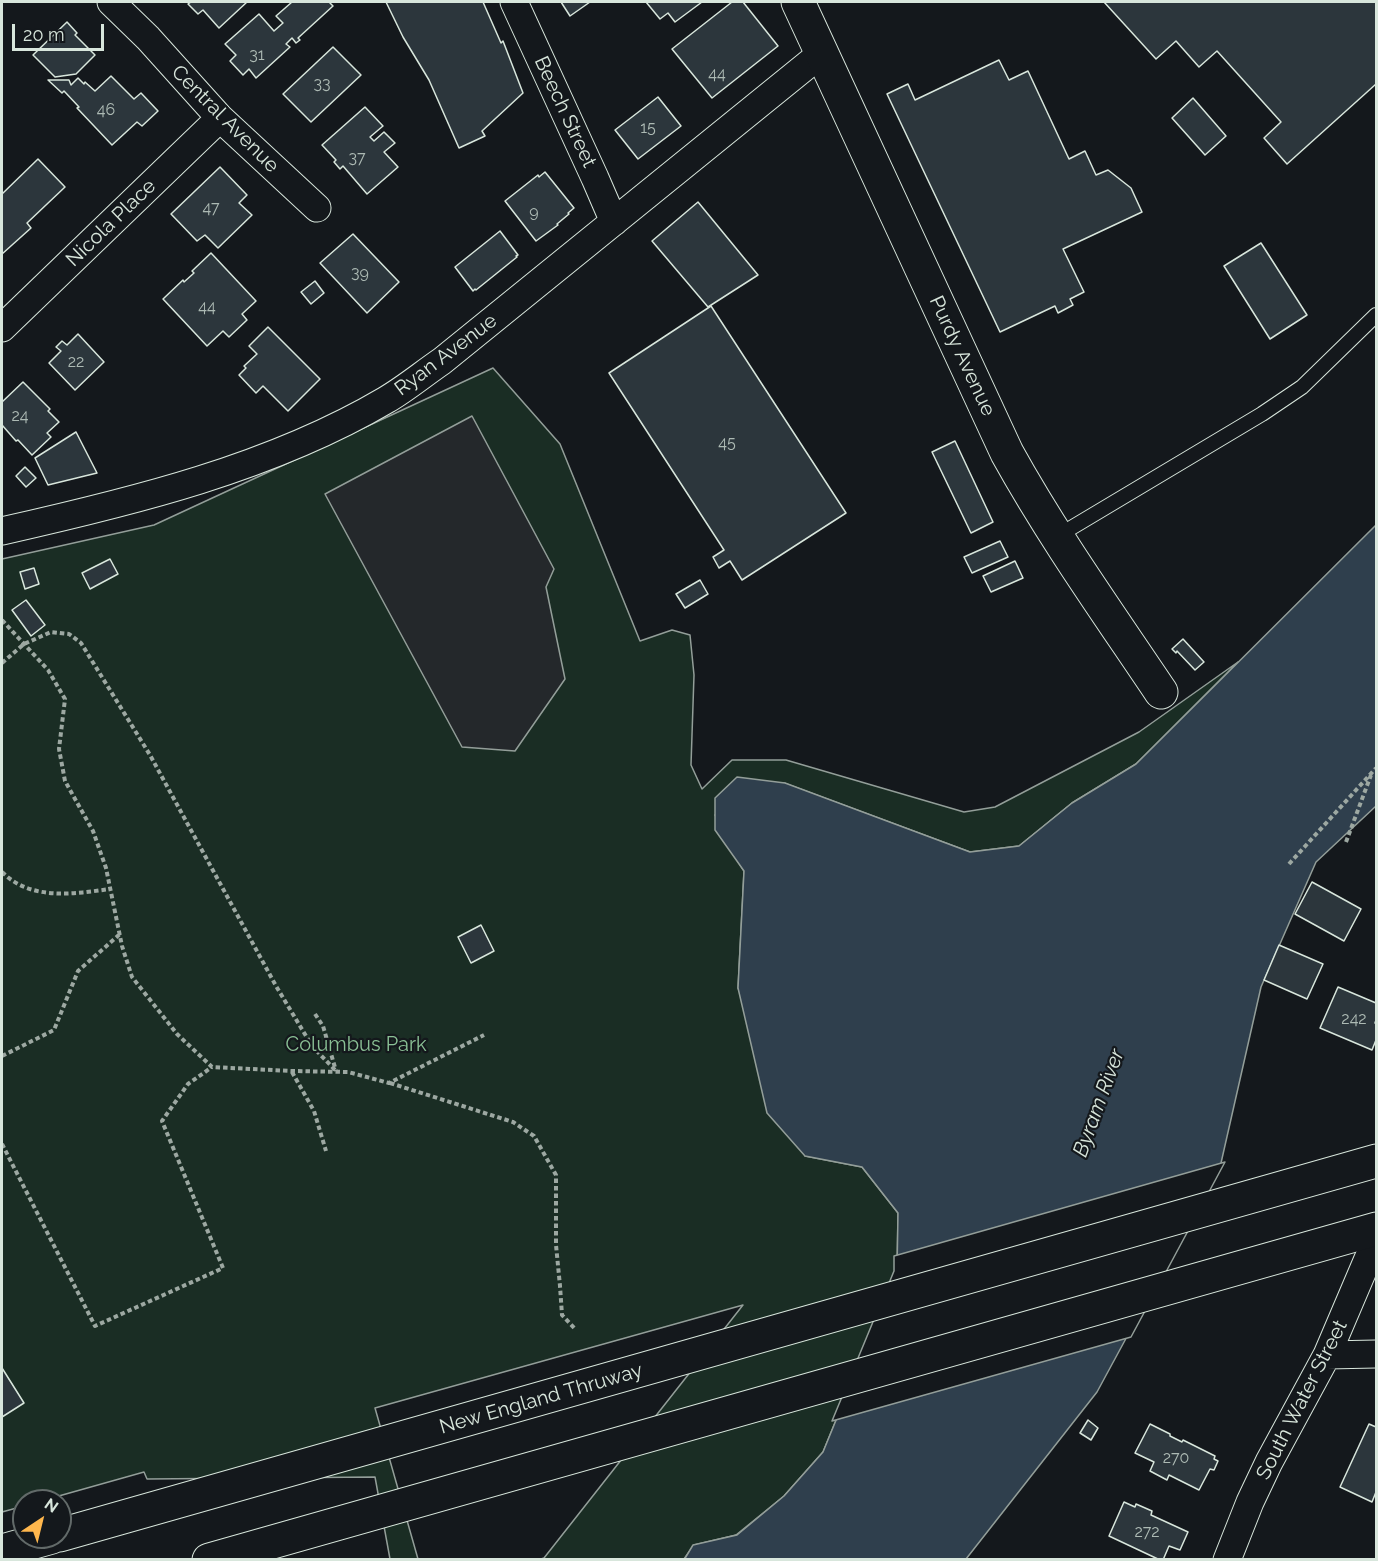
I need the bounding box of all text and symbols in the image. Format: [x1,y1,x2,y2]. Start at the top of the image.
scale bar [15,12,106,50]
text: 20 m [23,24,65,45]
house number: 31 [249,45,265,65]
street label: Beech Street [529,53,601,171]
street label: Central Avenue [166,60,284,178]
house number: 44 [708,64,726,84]
house number: 33 [313,74,331,94]
house number: 46 [97,100,115,120]
house number: 15 [640,118,656,138]
house number: 37 [348,148,366,168]
street label: Nicola Place [61,174,161,272]
house number: 47 [202,198,220,218]
house number: 9 [529,202,539,222]
house number: 39 [351,263,369,283]
street label: Purdy Avenue [924,292,1000,420]
house number: 44 [198,297,216,317]
street label: Ryan Avenue [390,309,502,401]
house number: 22 [68,352,84,372]
house number: 24 [11,406,29,426]
house number: 45 [718,433,736,453]
house number: 242 [1341,1009,1367,1029]
park label: Columbus Park [285,1033,427,1057]
water label: Byram River [1068,1046,1130,1160]
street label: South Water Street [1251,1316,1353,1484]
street label: New England Thruway [437,1359,645,1439]
house number: 270 [1163,1448,1189,1468]
north arrow [12,1489,72,1549]
text: N [41,1494,62,1517]
house number: 272 [1134,1522,1160,1542]

